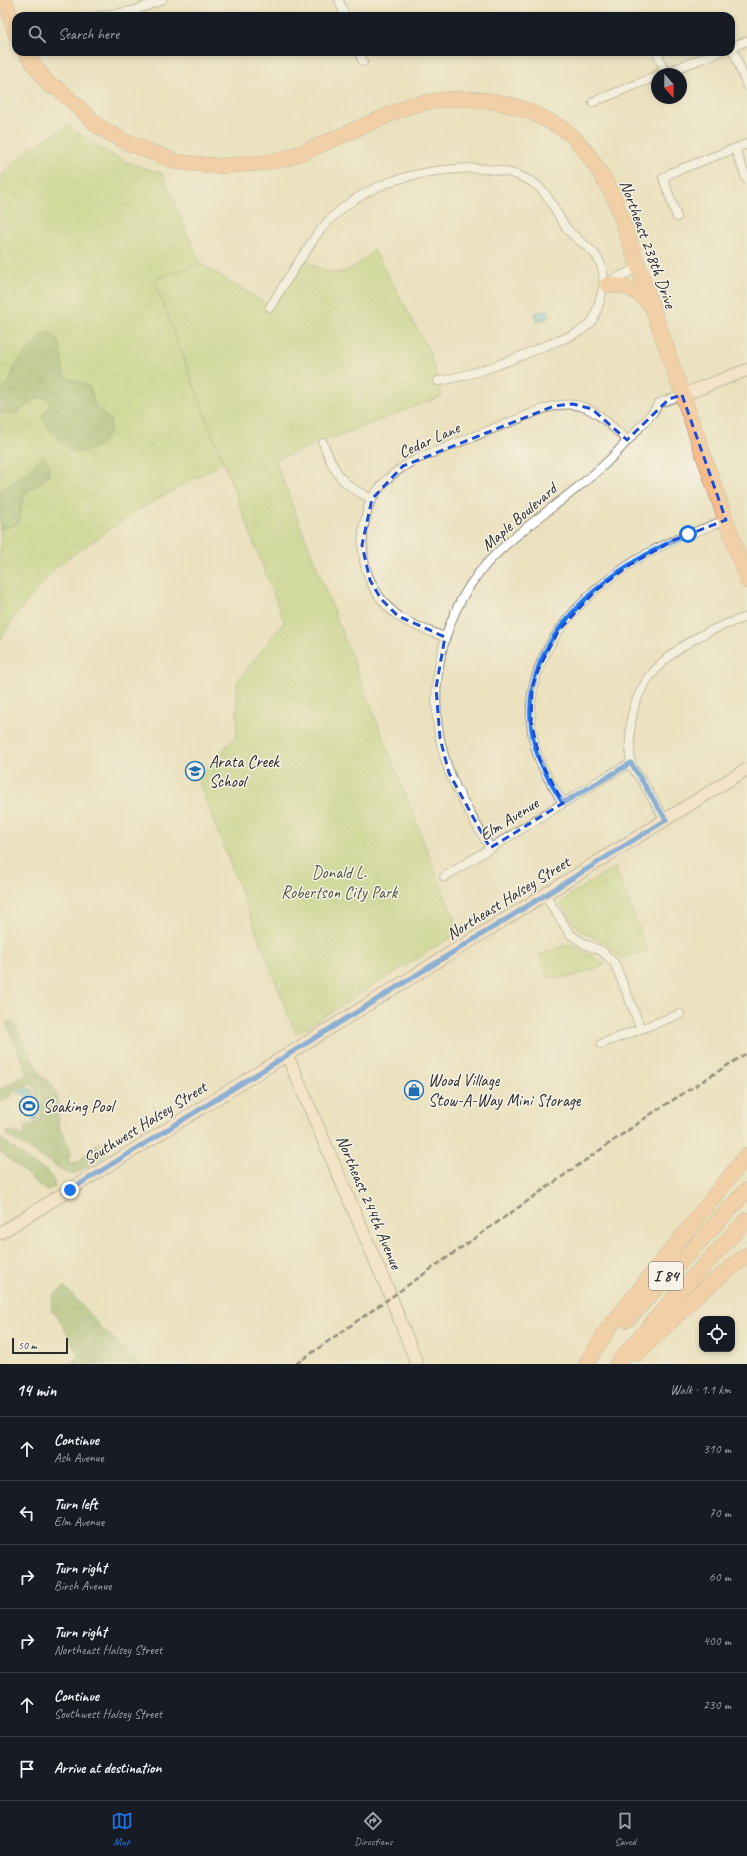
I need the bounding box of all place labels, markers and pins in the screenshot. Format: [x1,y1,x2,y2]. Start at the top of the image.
place label: Arata Creek School [209,751,281,792]
school or university icon: Arata Creek School [184,760,206,782]
place label: Wood Village Stow-A-Way Mini Storage [428,1070,582,1111]
shop icon: Wood Village Stow-A-Way Mini Storage [403,1079,425,1101]
sports icon: Soaking Pool [18,1095,40,1117]
place label: Soaking Pool [43,1096,116,1117]

